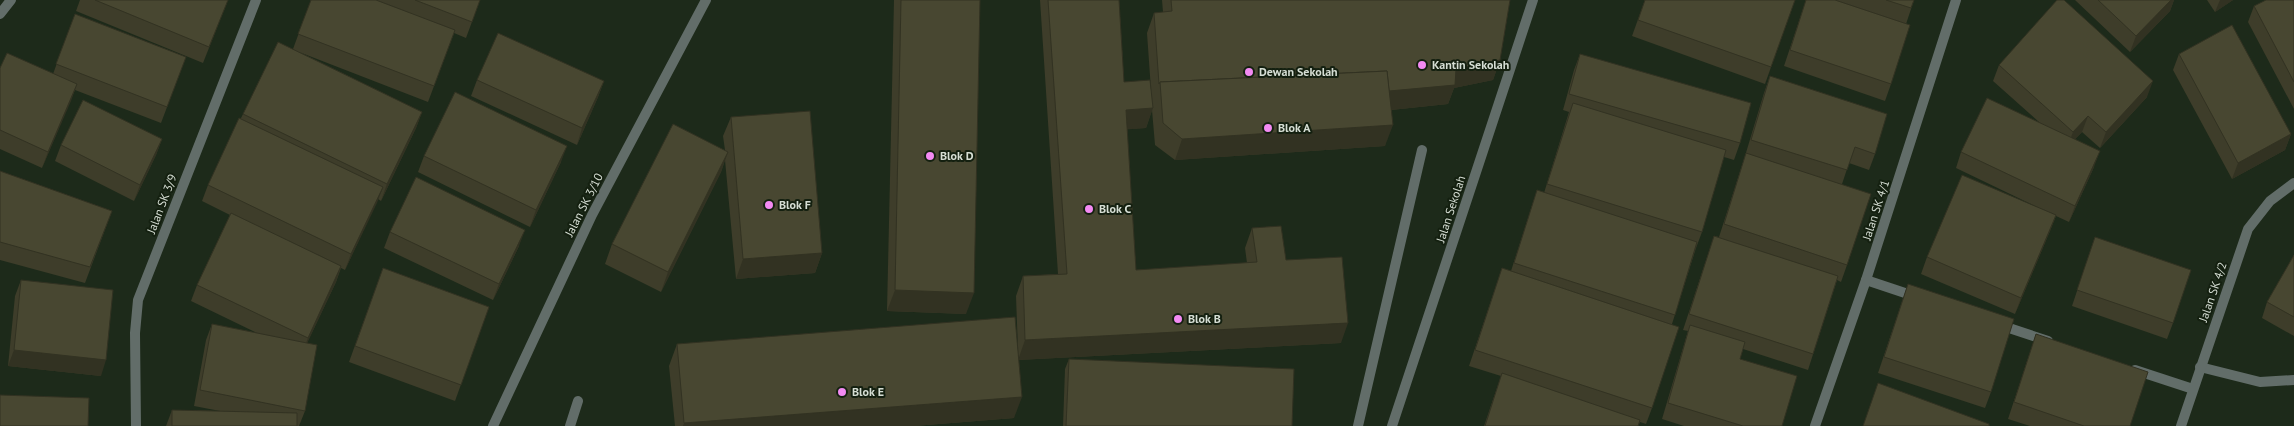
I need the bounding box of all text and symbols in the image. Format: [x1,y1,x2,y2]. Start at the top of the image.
place label: Kantin Sekolah [1432,57,1509,72]
marker: Kantin Sekolah [1416,59,1428,71]
place label: Dewan Sekolah [1259,64,1338,79]
marker: Dewan Sekolah [1243,66,1255,78]
place label: Blok A [1278,120,1311,135]
marker: Blok A [1262,122,1274,134]
place label: Blok D [940,148,974,163]
marker: Blok D [924,150,936,162]
street label: Jalan SK 3/10 [561,170,606,240]
street label: Jalan SK 3/9 [143,172,180,237]
street label: Jalan Sekolah [1432,174,1468,245]
street label: Jalan SK 4/1 [1858,178,1892,243]
place label: Blok F [779,197,811,212]
marker: Blok F [763,199,775,211]
place label: Blok C [1099,201,1131,216]
marker: Blok C [1083,203,1095,215]
street label: Jalan SK 4/2 [2195,260,2230,325]
place label: Blok B [1188,311,1221,326]
marker: Blok B [1172,313,1184,325]
place label: Blok E [852,384,884,399]
marker: Blok E [836,386,848,398]

